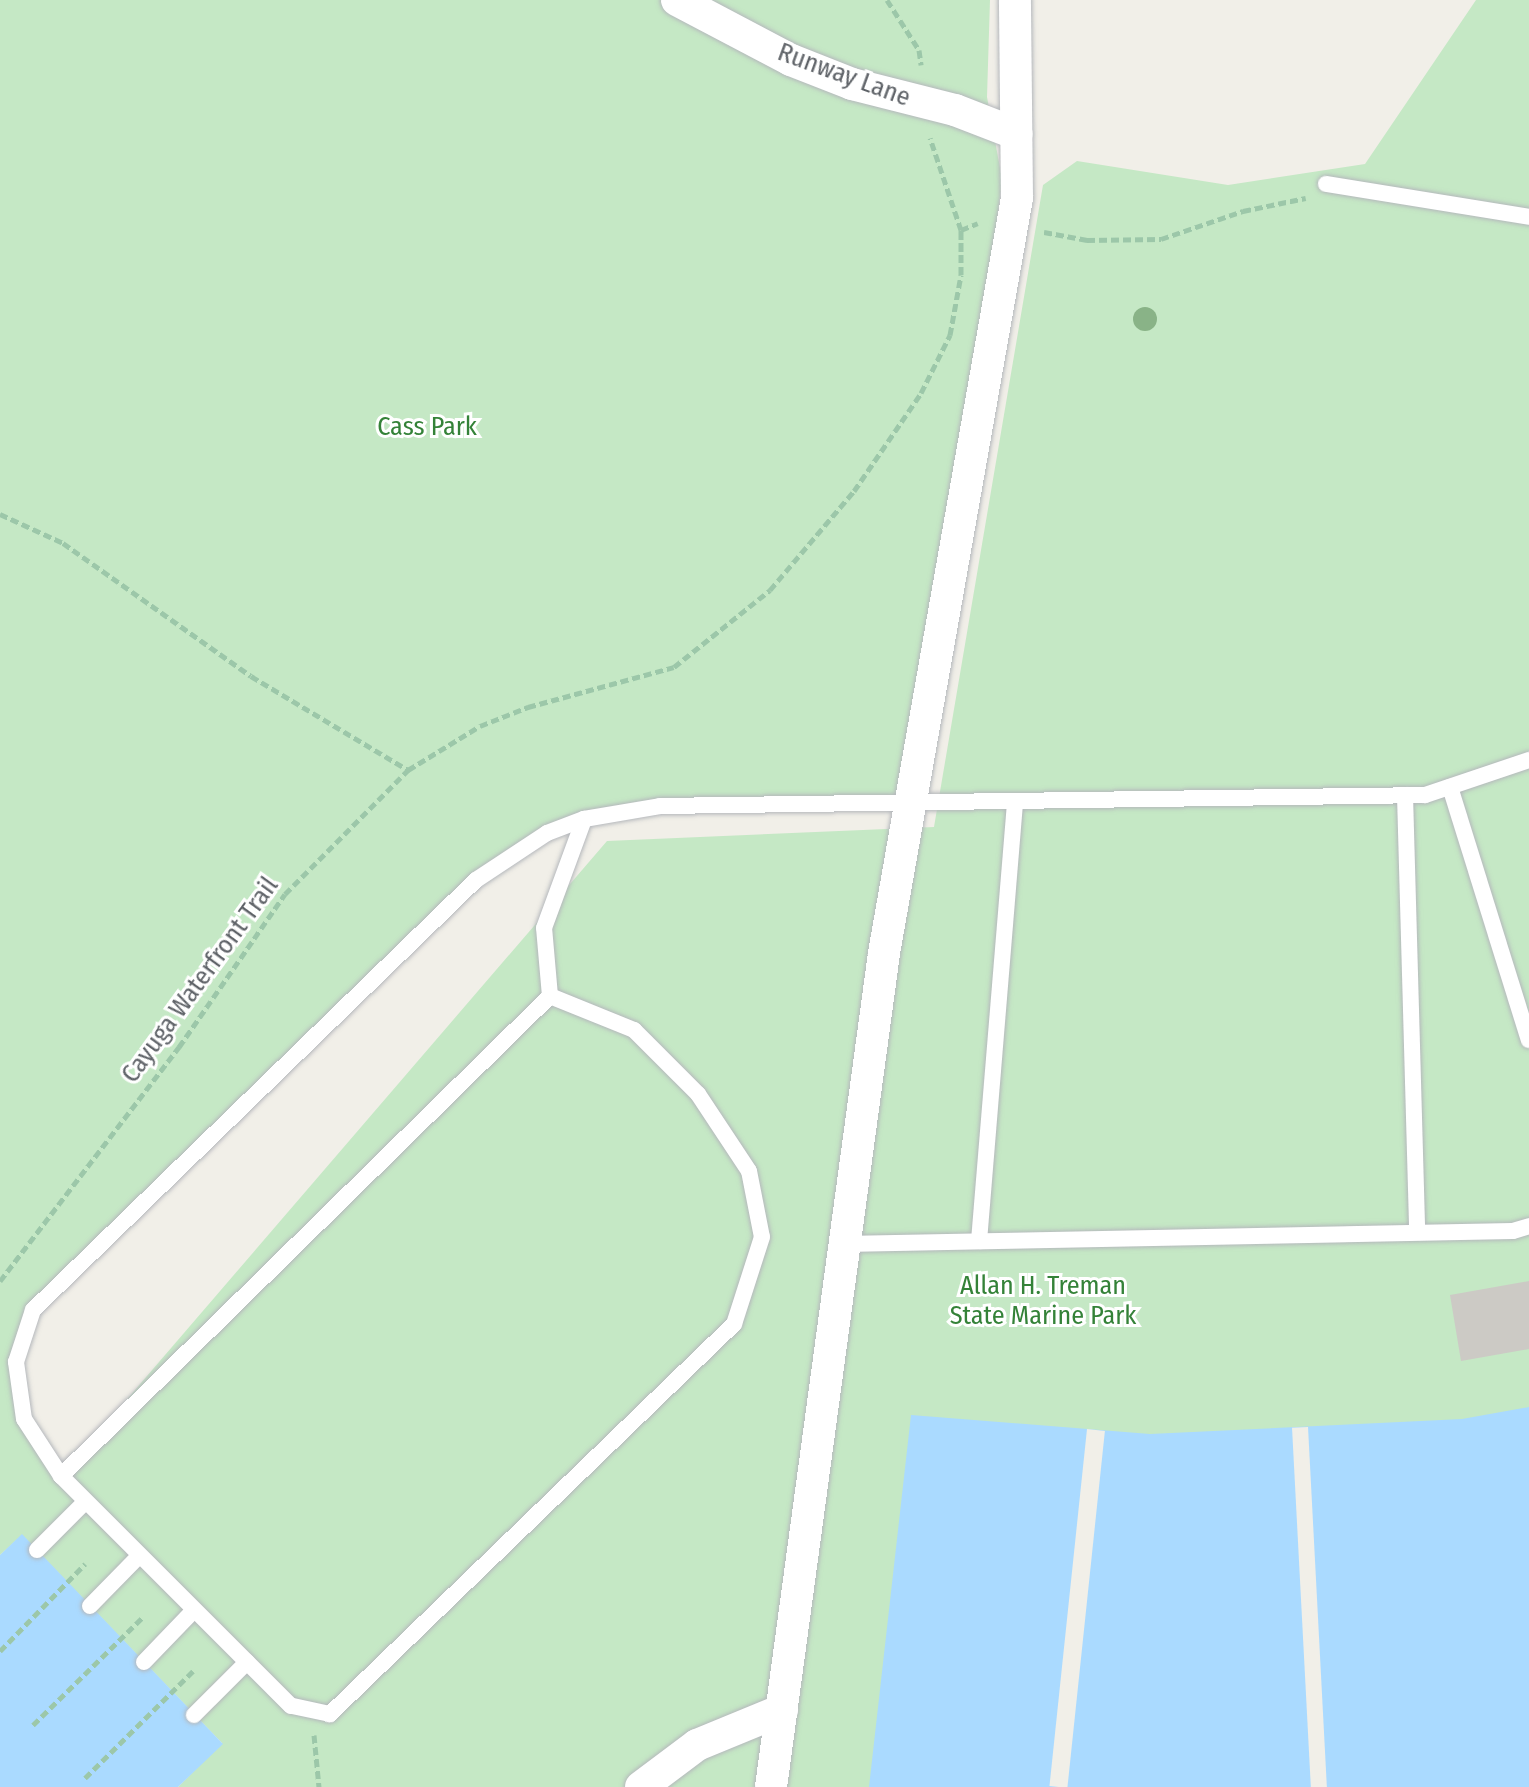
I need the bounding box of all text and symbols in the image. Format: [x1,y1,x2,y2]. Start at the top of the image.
street label: Runway Lane [773,37,915,113]
park label: Cass Park [377,411,477,443]
street label: Cayuga Waterfront Trail [115,871,285,1089]
park label: Allan H. Treman State Marine Park [950,1270,1136,1332]

